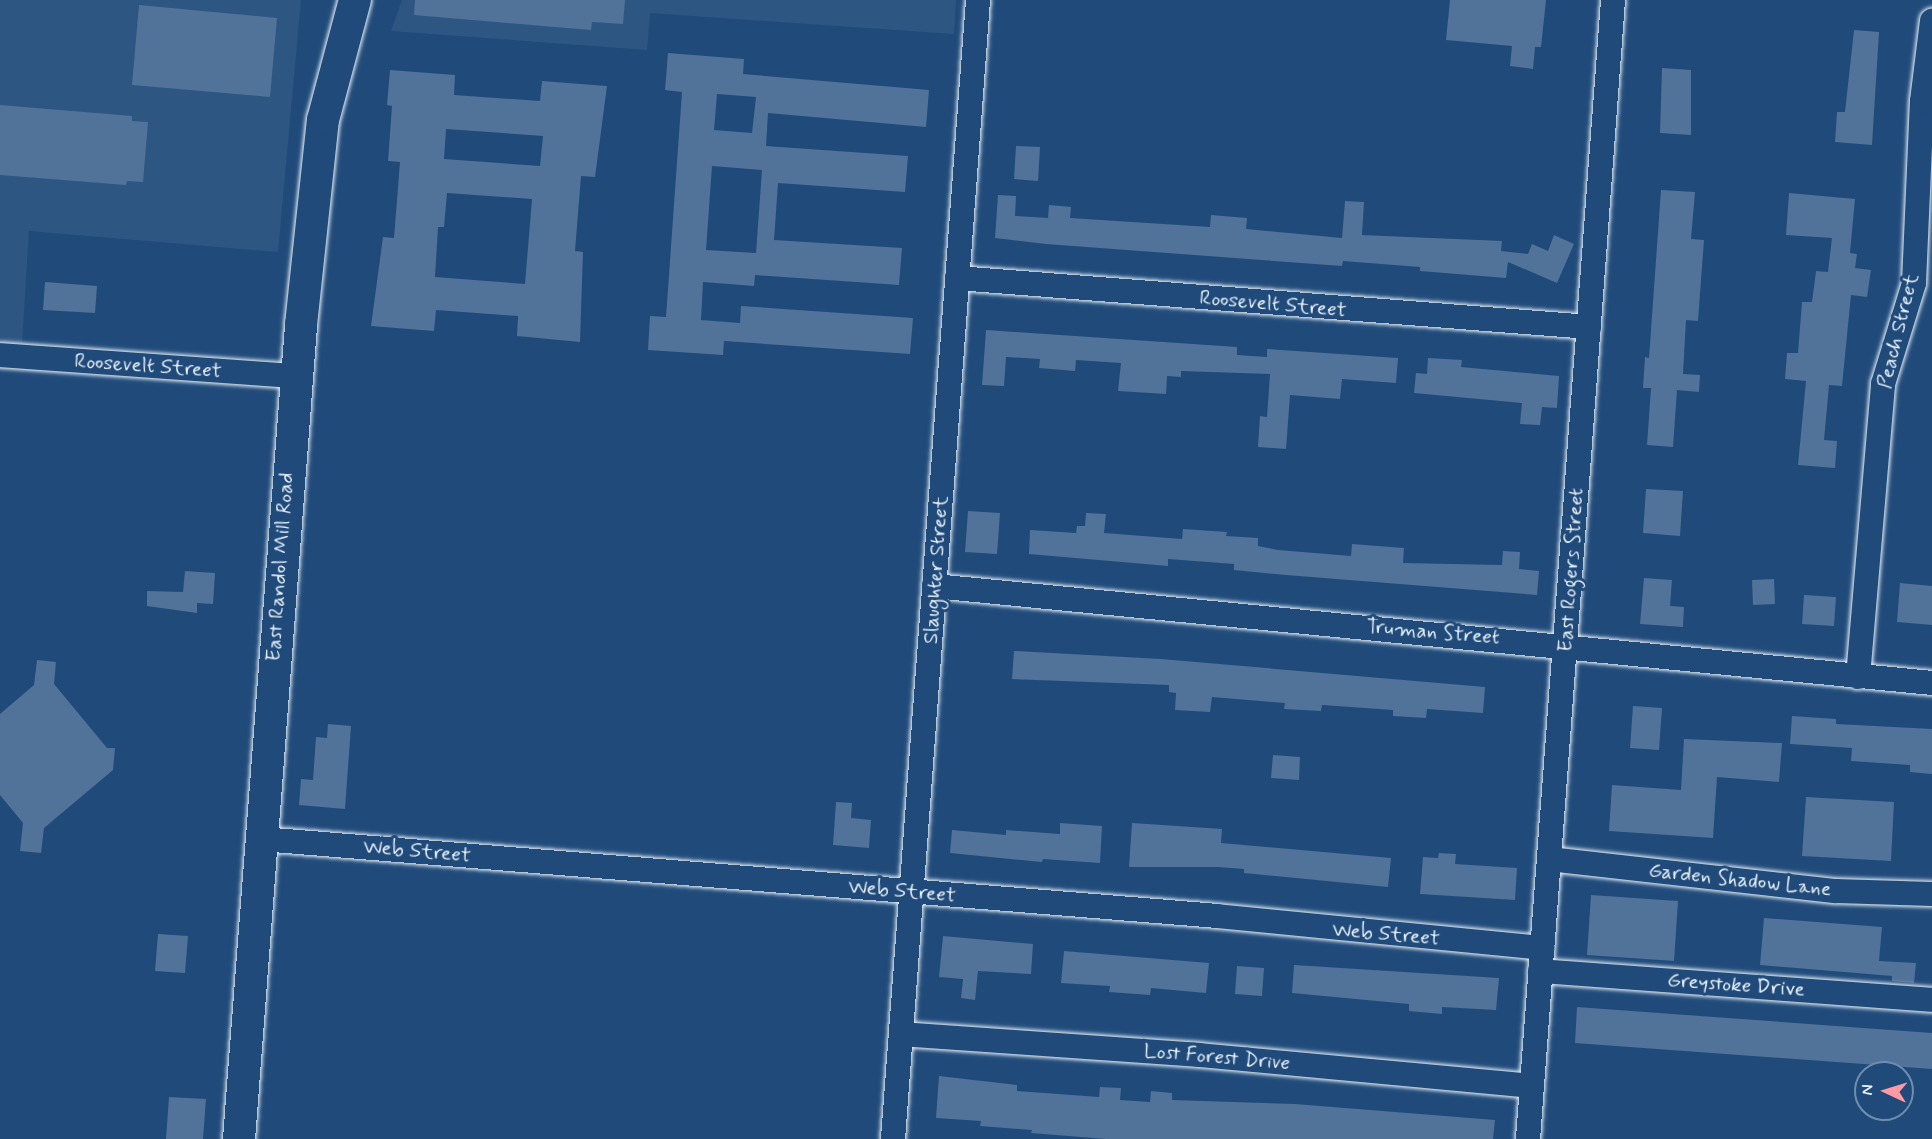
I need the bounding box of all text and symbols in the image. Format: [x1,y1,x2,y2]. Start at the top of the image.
street label: Peach Street [1872,271,1924,391]
street label: Roosevelt Street [1199,285,1347,323]
street label: Roosevelt Street [74,348,222,384]
street label: East Randol Mill Road [261,472,299,662]
street label: East Rogers Street [1553,485,1589,655]
street label: Slaughter Street [918,495,954,645]
street label: Truman Street [1364,613,1502,651]
street label: Web Street [363,834,471,868]
street label: Garden Shadow Lane [1646,858,1834,902]
street label: Web Street [848,874,956,908]
street label: Web Street [1332,917,1440,951]
street label: Greystoke Drive [1667,968,1805,1002]
street label: Lost Forest Drive [1143,1038,1291,1076]
north arrow [1854,1061,1914,1121]
text: N [1857,1084,1878,1096]

